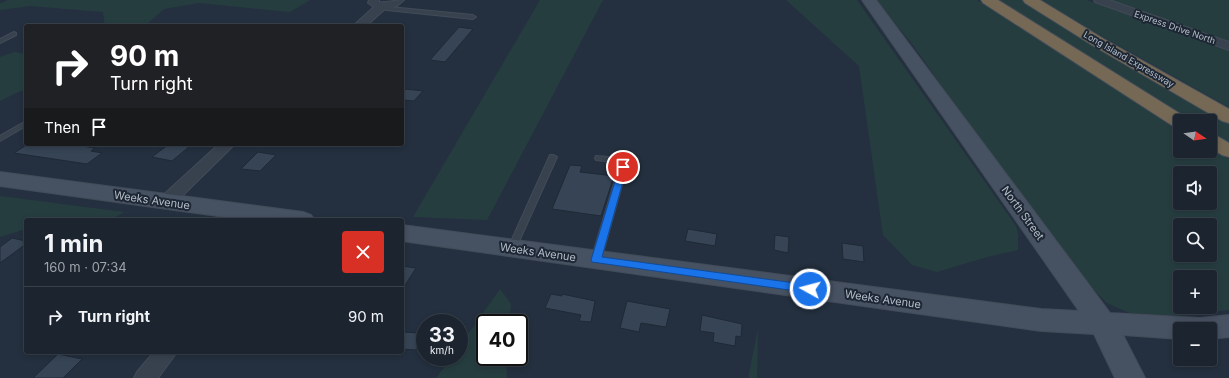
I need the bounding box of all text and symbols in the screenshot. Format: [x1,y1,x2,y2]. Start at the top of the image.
street label: Express Drive North [1133,8,1217,46]
street label: Long Island Expressway [1082,29,1176,89]
text: 90 m [110,39,179,73]
icon: right [44,40,96,92]
text: Turn right [110,73,193,94]
north arrow [1173,114,1217,158]
map controls [1173,114,1217,366]
icon: arrive [88,116,110,138]
text: Then [44,118,80,137]
pin [606,150,640,184]
icon: arrive [612,156,634,178]
button: sound [1173,166,1217,210]
street label: North Street [999,183,1048,243]
street label: Weeks Avenue [113,188,191,212]
button: search [1173,218,1217,262]
text: 1 min [44,229,103,258]
button: close [342,231,384,273]
street label: Weeks Avenue [499,240,577,264]
text: 160 m · 07:34 [44,259,127,275]
position arrow [789,268,831,310]
button: + [1173,270,1217,314]
street label: Weeks Avenue [844,287,922,311]
icon: right [44,306,66,328]
text: Turn right [78,307,150,326]
text: 90 m [348,307,384,326]
speed limit sign: 40 [476,314,528,366]
button: − [1173,322,1217,366]
text: 33 [429,323,455,347]
text: km/h [430,344,454,356]

